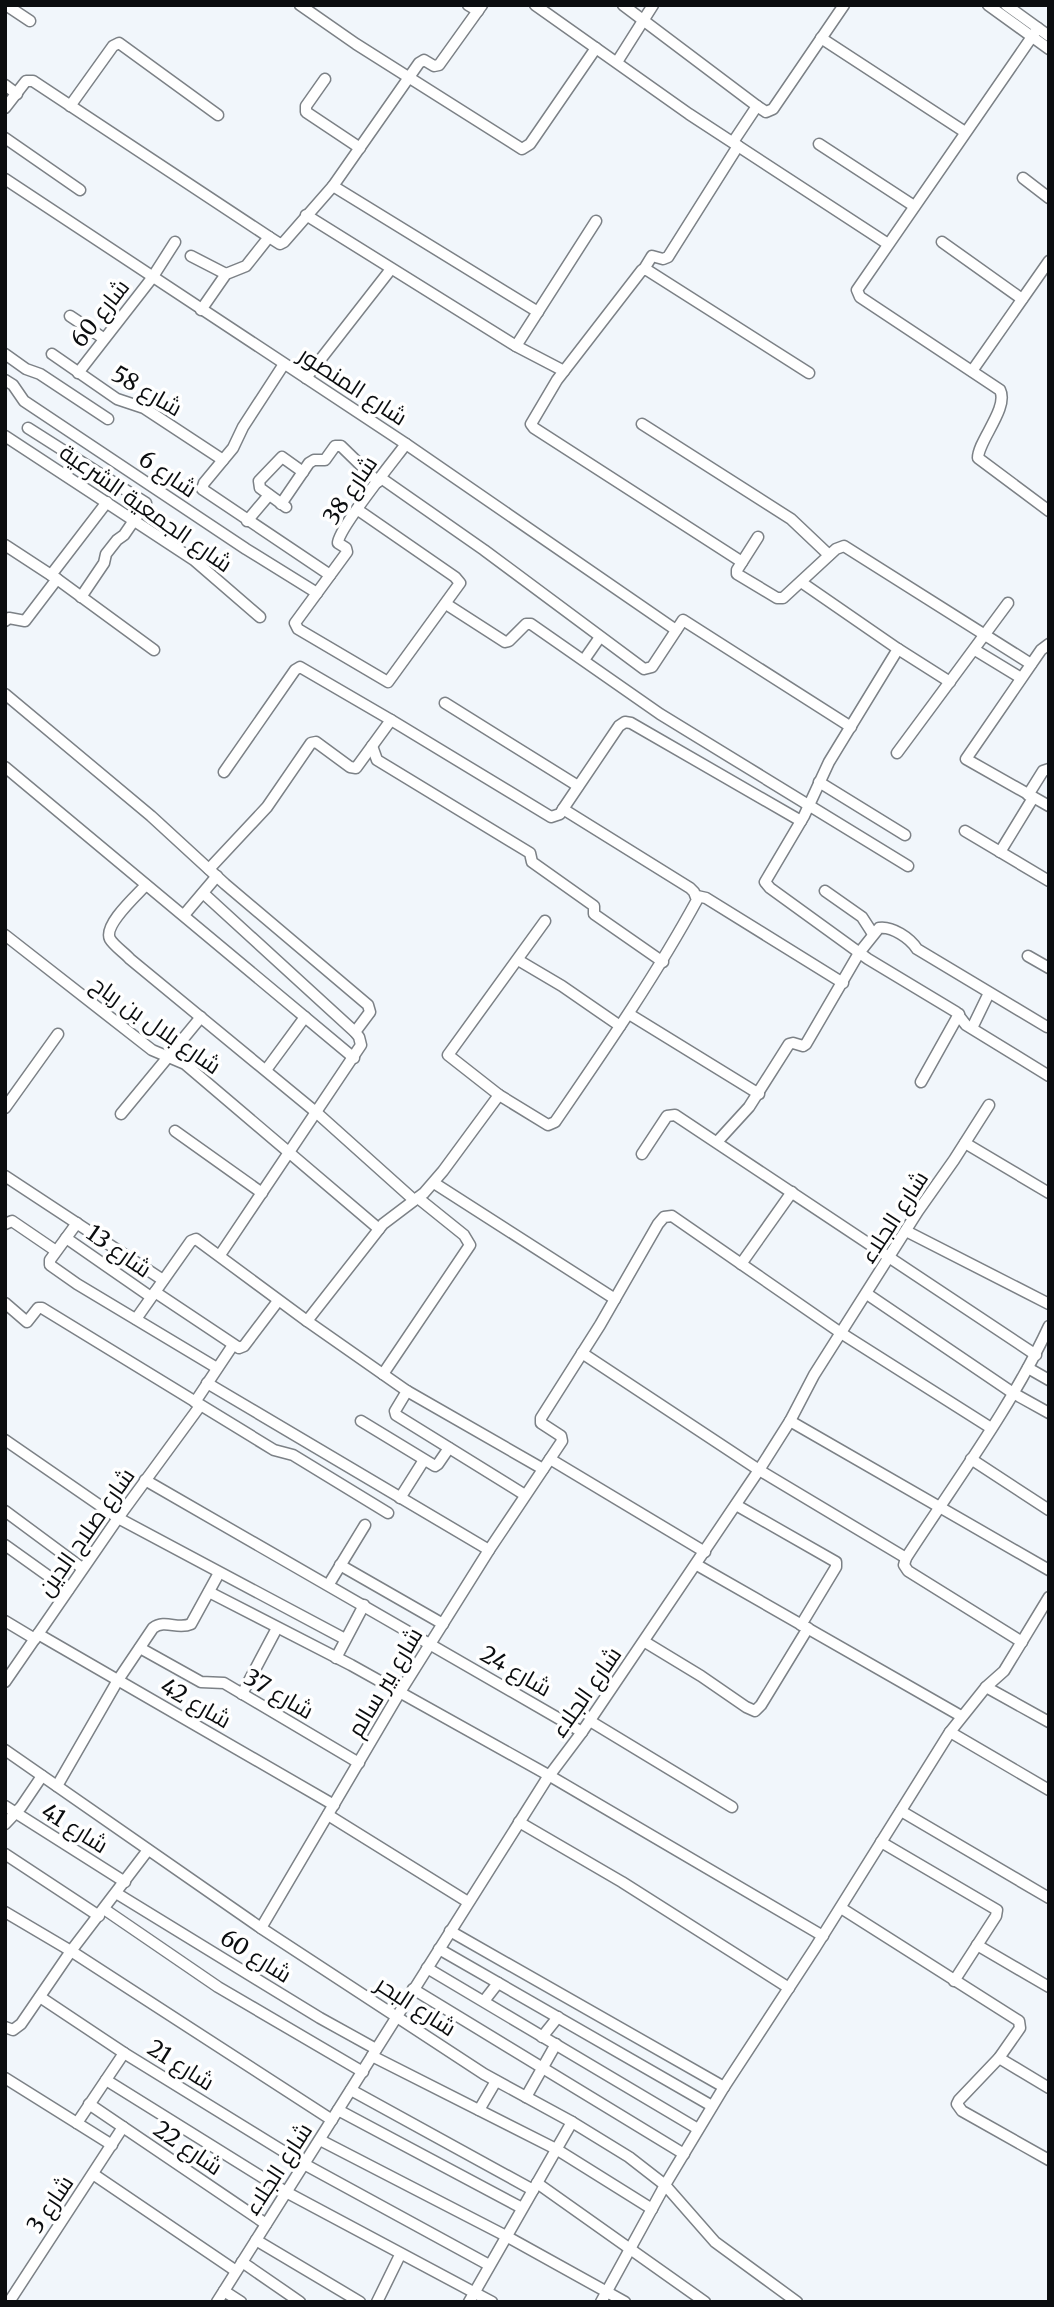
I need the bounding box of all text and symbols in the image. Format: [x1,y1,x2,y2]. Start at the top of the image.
street label: شارع 60 [64,273,137,354]
street label: شارع المنصور [291,339,413,433]
street label: شارع 58 [106,359,188,424]
street label: شارع الجمعية الشرعية [53,437,238,580]
street label: شارع 6 [133,444,203,505]
street label: شارع 38 [316,450,385,531]
street label: شارع بلال بن رباح [84,969,227,1082]
street label: شارع الجلاء [853,1165,936,1269]
street label: شارع 13 [80,1218,157,1285]
street label: شارع صلاح الدين [31,1462,142,1603]
street label: شارع بير سالم [341,1622,430,1743]
street label: شارع 24 [475,1639,557,1704]
street label: شارع الجلاء [544,1641,629,1744]
street label: شارع 37 [238,1662,319,1727]
street label: شارع 42 [155,1671,237,1736]
street label: شارع 41 [36,1796,114,1861]
street label: شارع 60 [214,1922,297,1990]
street label: شارع البحر [368,1968,462,2044]
street label: شارع 21 [141,2033,220,2098]
street label: شارع 22 [147,2114,228,2183]
street label: شارع الجلاء [237,2117,320,2221]
street label: شارع 3 [20,2169,81,2239]

